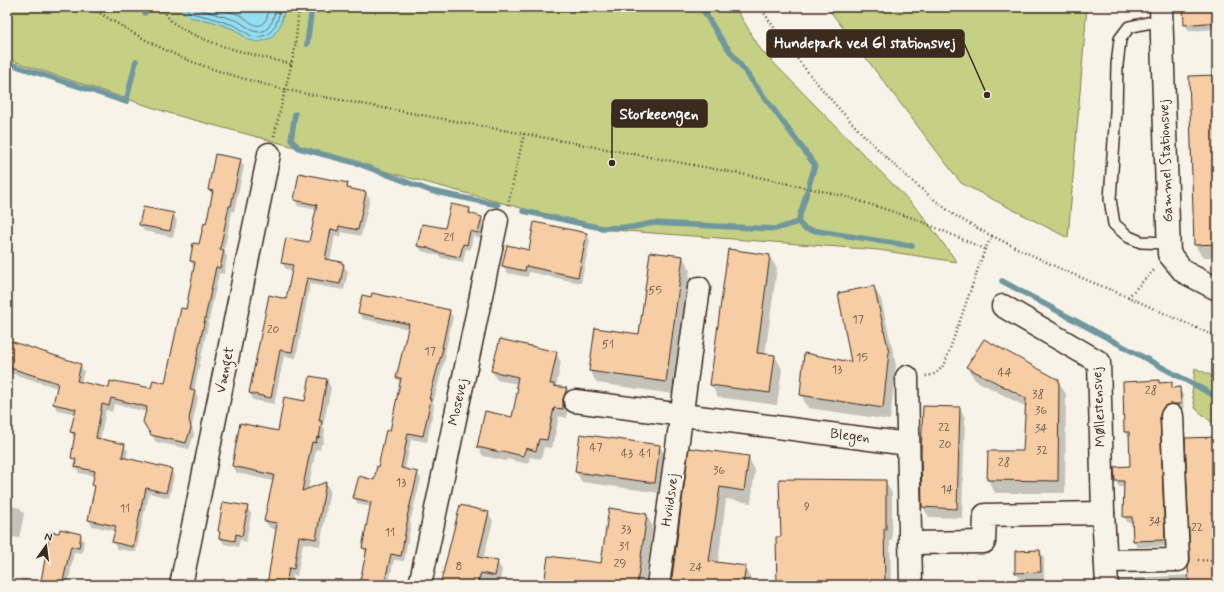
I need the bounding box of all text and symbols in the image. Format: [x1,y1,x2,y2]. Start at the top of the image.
callout: Hundepark ved Gl stationsvej [767,30,964,57]
text: Hundepark ved Gl stationsvej [774,34,956,54]
street label: Gammel Stationsvej [1155,99,1177,223]
callout: Storkeengen [612,100,707,127]
text: Storkeengen [620,105,699,127]
house number: 21 [443,230,455,246]
house number: 55 [648,283,662,299]
house number: 17 [852,312,864,328]
house number: 20 [267,322,280,338]
house number: 51 [602,337,614,353]
house number: 17 [424,344,436,360]
street label: Vænget [212,345,240,395]
house number: 15 [856,350,868,366]
house number: 13 [832,362,842,378]
house number: 44 [998,365,1012,381]
street label: Møllestensvej [1088,366,1110,448]
street label: Mosevej [444,376,472,427]
house number: 28 [1145,383,1157,399]
house number: 38 [1032,387,1044,403]
house number: 36 [1035,403,1047,419]
house number: 22 [938,420,950,436]
house number: 34 [1035,421,1047,437]
street label: Blegen [829,425,871,448]
house number: 20 [939,437,952,453]
house number: 47 [589,440,603,456]
house number: 32 [1036,443,1048,459]
house number: 43 [621,446,633,462]
house number: 41 [639,446,651,462]
house number: 28 [998,455,1010,471]
house number: 36 [713,463,725,479]
street label: Hviidsvej [657,472,683,528]
house number: 13 [396,475,406,491]
house number: 14 [941,482,953,498]
house number: 9 [804,499,810,515]
house number: 11 [120,501,130,517]
house number: 34 [1149,514,1161,530]
house number: 22 [1191,520,1203,536]
house number: 33 [621,522,631,538]
house number: 11 [385,525,395,541]
north arrow [26,526,66,566]
text: N [43,530,53,545]
house number: 31 [619,539,629,555]
house number: 29 [613,556,627,572]
house number: 8 [456,559,462,575]
house number: 24 [689,560,703,576]

